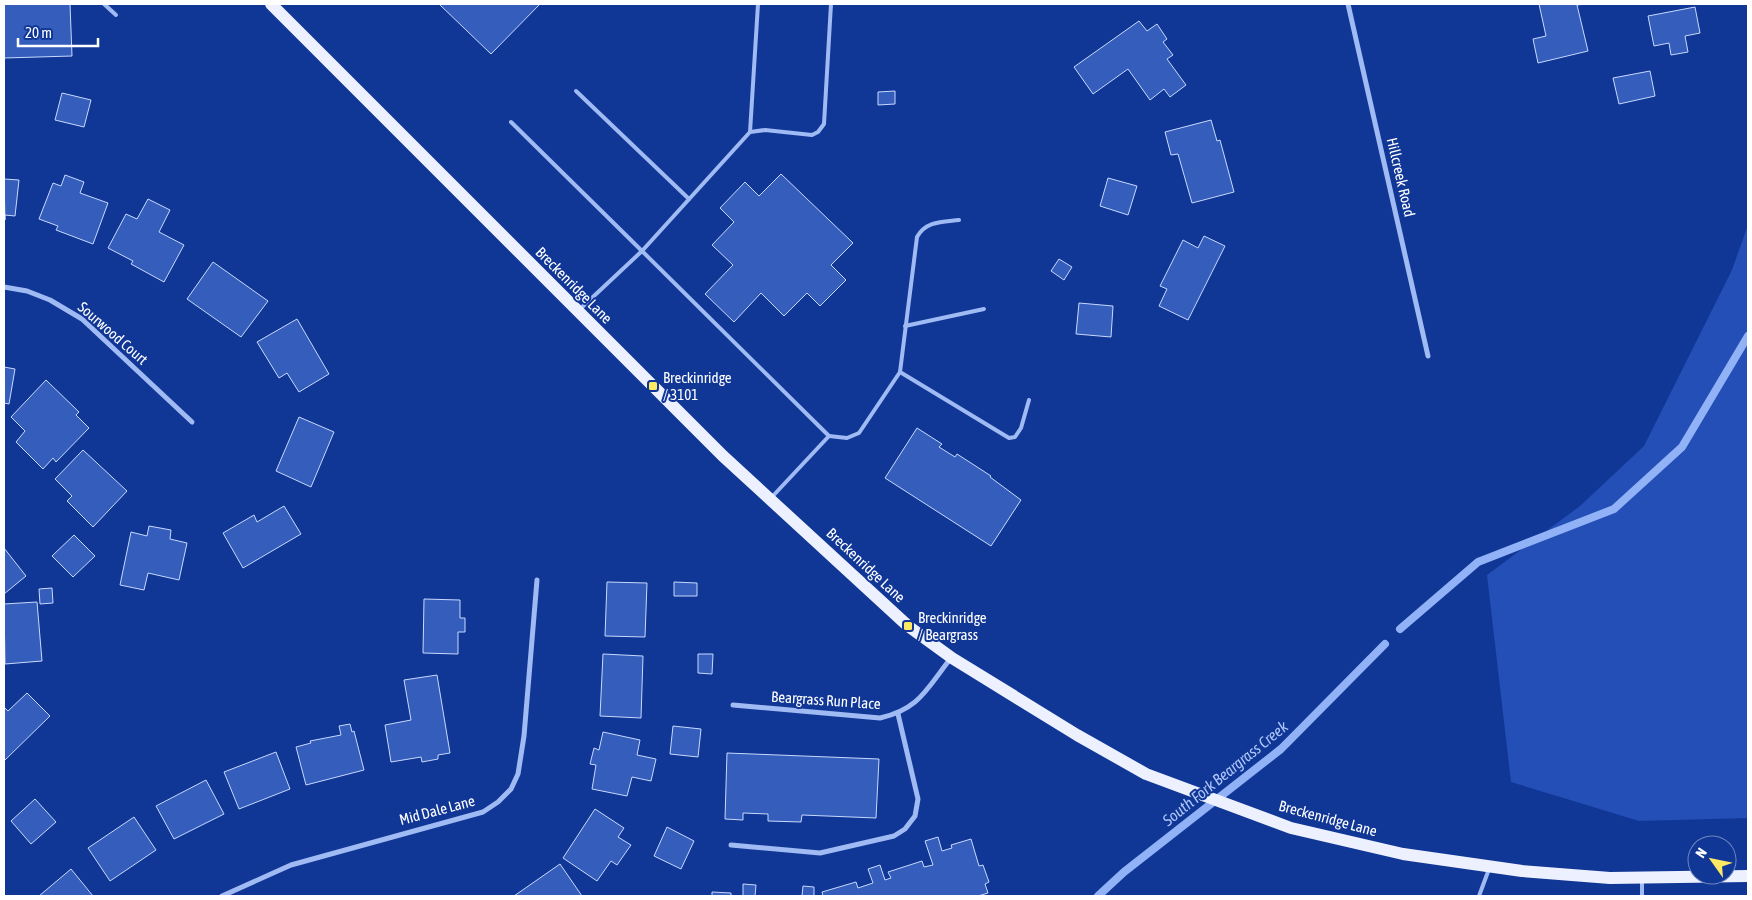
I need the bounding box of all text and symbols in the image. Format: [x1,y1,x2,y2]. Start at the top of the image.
scale bar [18,15,98,47]
text: 20 m [25,24,52,41]
street label: Hillcreek Road [1384,136,1418,218]
street label: Breckenridge Lane [532,243,616,327]
street label: Sourwood Court [75,298,151,368]
place label: Breckinridge / 3101 [663,369,732,403]
marker: Breckinridge / 3101 [647,380,659,392]
street label: Breckenridge Lane [823,524,909,606]
place label: Breckinridge / Beargrass [918,609,987,643]
marker: Breckinridge / Beargrass [902,620,914,632]
street label: Beargrass Run Place [771,688,882,712]
water label: South Fork Beargrass Creek [1158,716,1293,830]
street label: Mid Dale Lane [397,792,477,828]
street label: Breckenridge Lane [1277,797,1379,839]
north arrow [1687,835,1737,885]
text: N [1692,845,1710,861]

